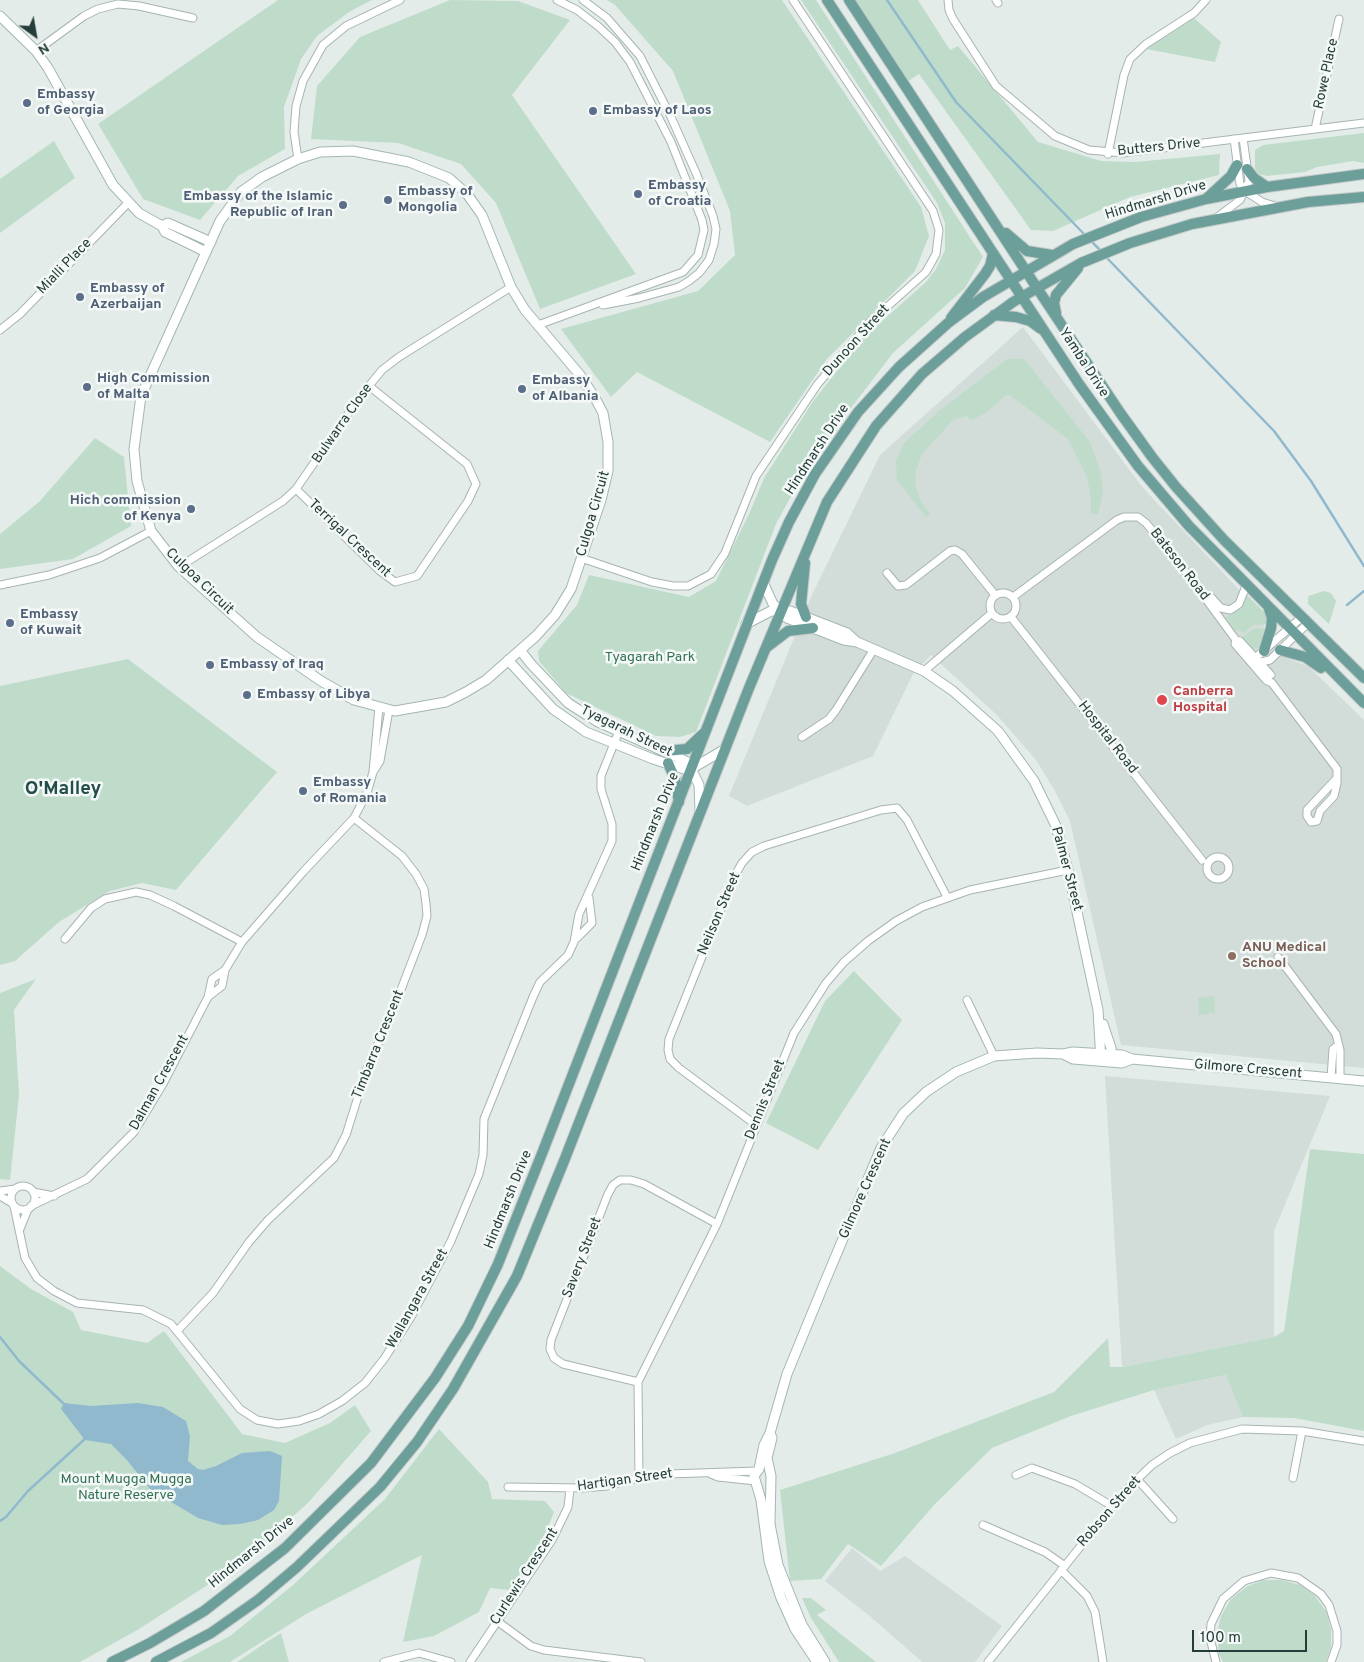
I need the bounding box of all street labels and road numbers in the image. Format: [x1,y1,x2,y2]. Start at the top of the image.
street label: Rowe Place [1311,37,1343,111]
street label: Butters Drive [1117,135,1201,161]
street label: Hindmarsh Drive [1103,178,1209,224]
street label: Mialli Place [34,236,96,298]
street label: Dunoon Street [820,302,894,380]
street label: Yamba Drive [1054,325,1112,401]
street label: Bulwarra Close [309,381,377,467]
street label: Hindmarsh Drive [782,401,854,499]
street label: Culgoa Circuit [574,469,614,559]
street label: Terrigal Crescent [304,496,394,582]
street label: Bateson Road [1146,526,1212,604]
street label: Culgoa Circuit [161,545,237,619]
street label: Hospital Road [1073,698,1141,778]
street label: Tyagarah Street [577,703,675,761]
street label: Hindmarsh Drive [629,770,683,874]
street label: Palmer Street [1047,825,1085,913]
street label: Neilson Street [695,870,745,958]
street label: Timbarra Crescent [349,988,409,1102]
street label: Dalman Crescent [127,1032,193,1134]
street label: Dennis Street [742,1057,790,1143]
street label: Gilmore Crescent [1193,1057,1303,1083]
street label: Gilmore Crescent [836,1136,896,1242]
street label: Hindmarsh Drive [482,1148,536,1252]
street label: Savery Street [560,1215,606,1301]
street label: Wallangara Street [384,1246,452,1352]
street label: Hartigan Street [576,1466,674,1496]
street label: Robson Street [1075,1473,1145,1551]
street label: Hindmarsh Drive [206,1513,298,1593]
street label: Curlewis Crescent [487,1525,563,1629]

